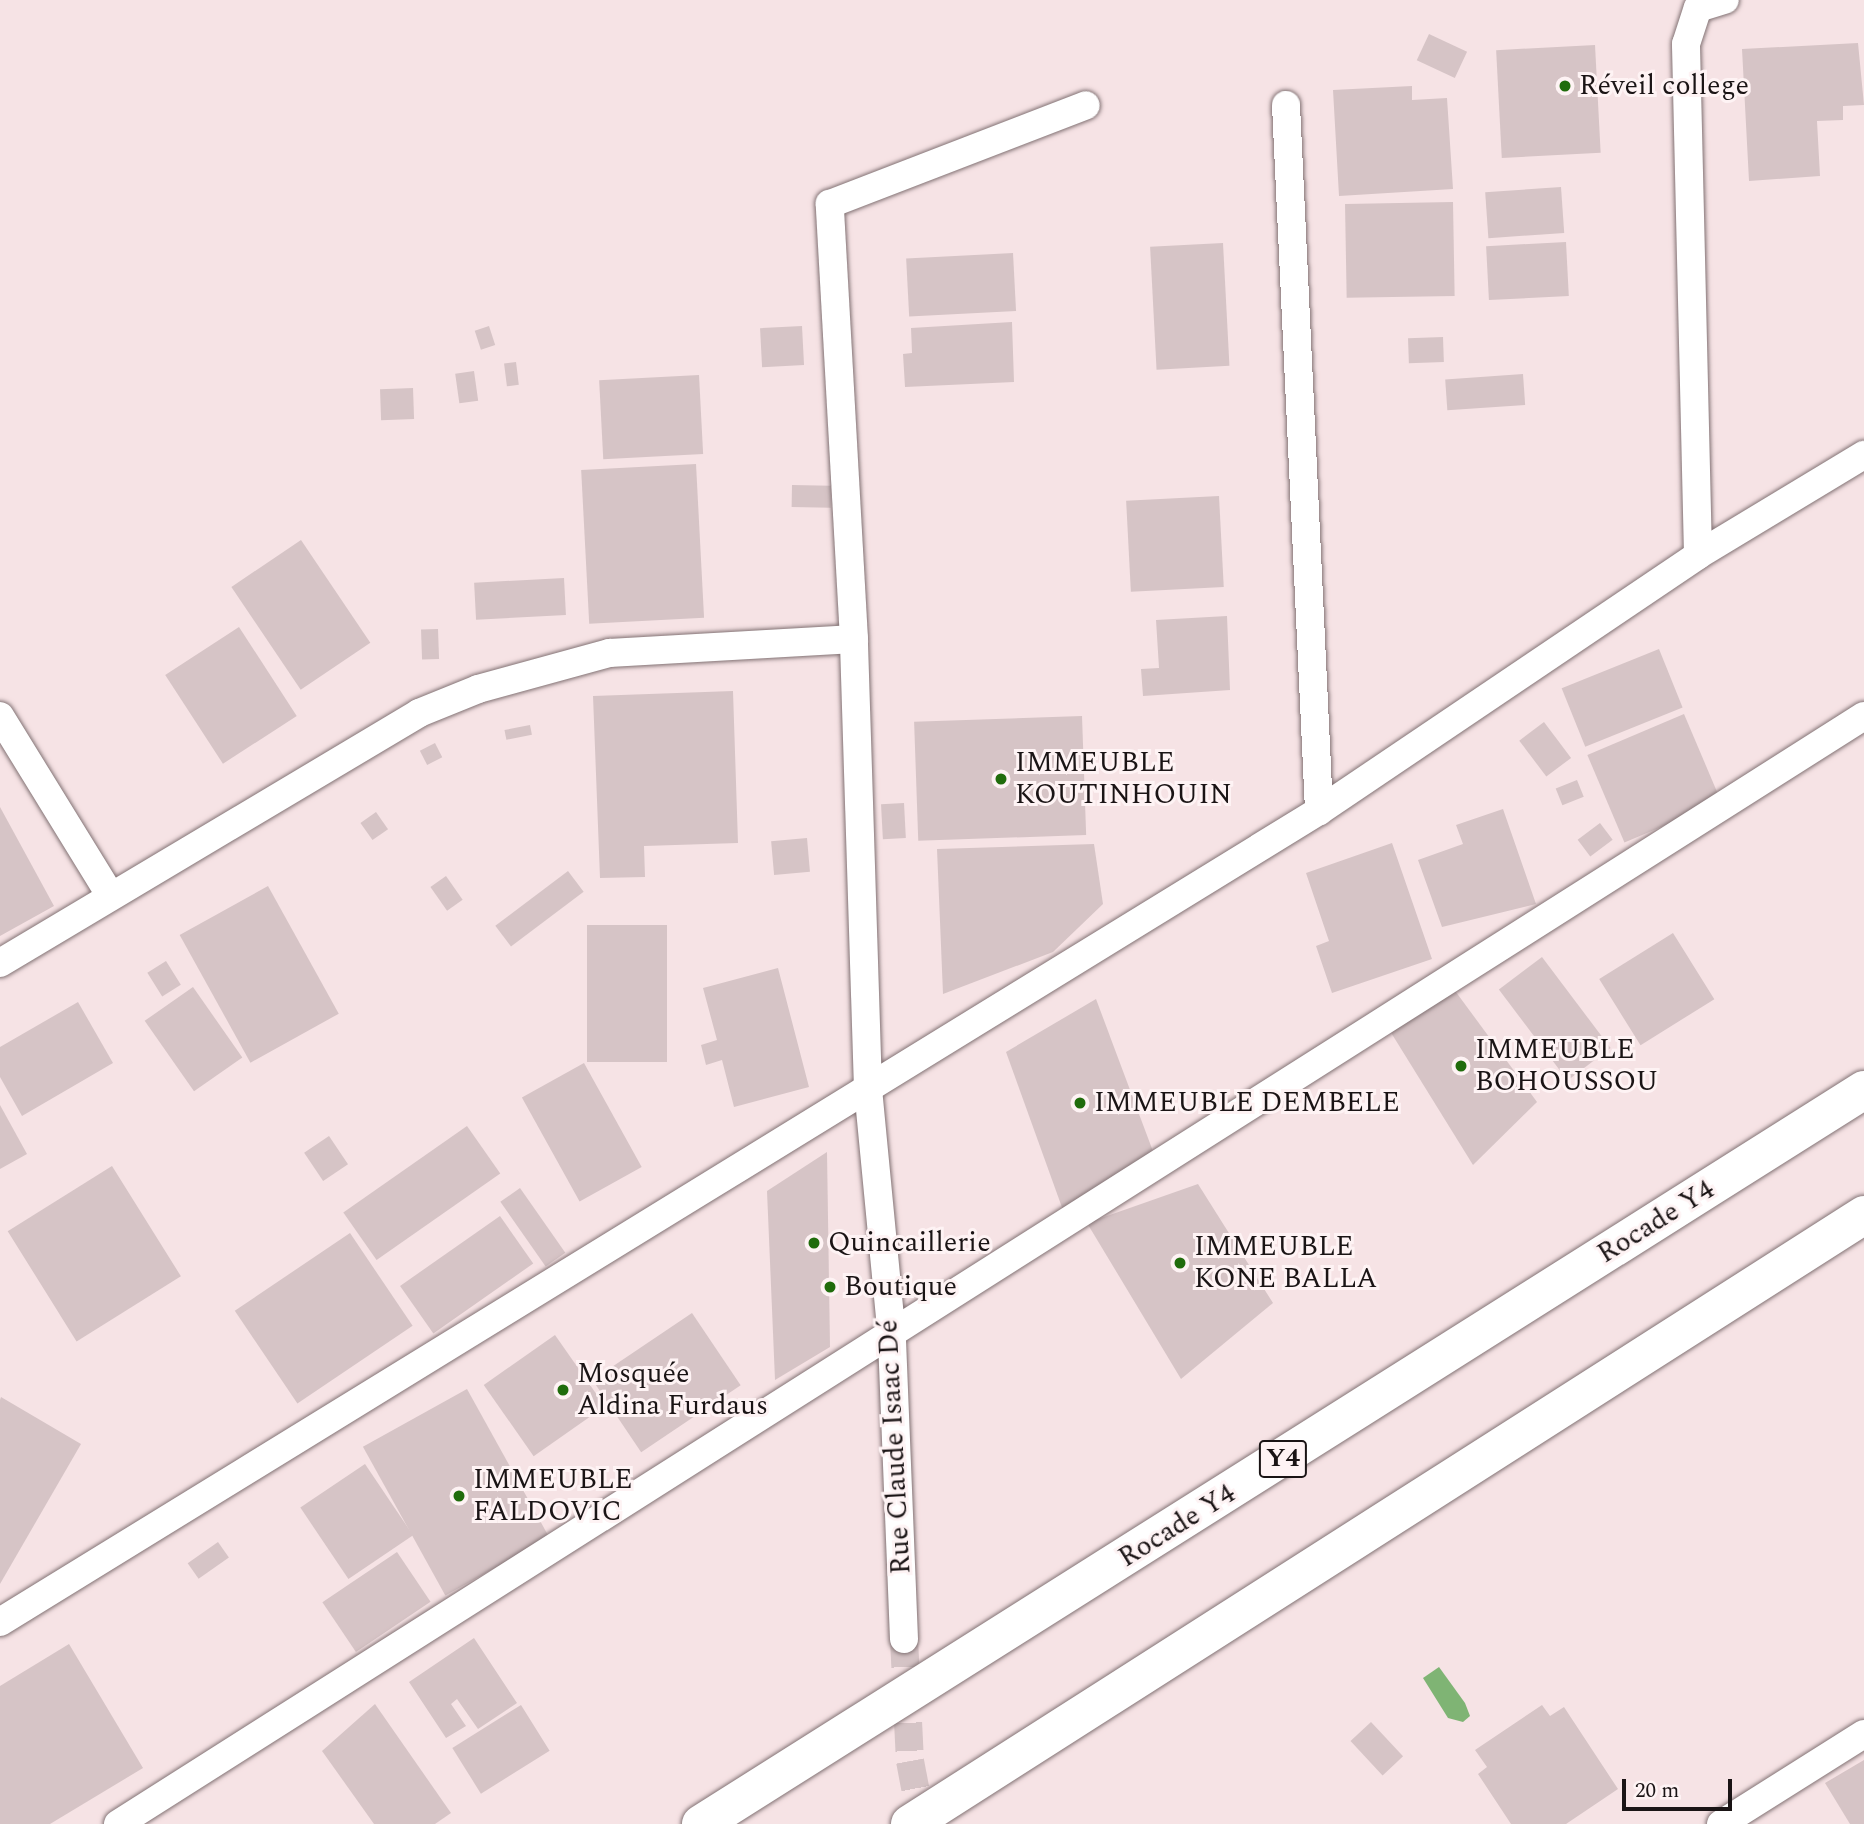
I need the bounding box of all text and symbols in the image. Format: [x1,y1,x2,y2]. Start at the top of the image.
place label: Réveil college [1579,69,1749,103]
marker: Réveil college [1557,78,1573,94]
place label: IMMEUBLE KOUTINHOUIN [1015,746,1232,812]
marker: IMMEUBLE KOUTINHOUIN [993,771,1009,787]
place label: IMMEUBLE BOHOUSSOU [1475,1033,1658,1099]
marker: IMMEUBLE BOHOUSSOU [1453,1058,1469,1074]
place label: IMMEUBLE DEMBELE [1094,1086,1400,1120]
marker: IMMEUBLE DEMBELE [1072,1095,1088,1111]
street label: Rocade Y4 [1591,1173,1721,1271]
place label: Quincaillerie [828,1226,991,1260]
place label: IMMEUBLE KONE BALLA [1194,1230,1377,1296]
marker: Quincaillerie [806,1235,822,1251]
marker: IMMEUBLE KONE BALLA [1172,1255,1188,1271]
place label: Boutique [844,1270,957,1304]
marker: Boutique [822,1279,838,1295]
street label: Rue Claude Isaac Dé [872,1319,918,1575]
place label: Mosquée Aldina Furdaus [577,1357,768,1423]
marker: Mosquée Aldina Furdaus [555,1382,571,1398]
road number: Y4 [1258,1436,1308,1482]
place label: IMMEUBLE FALDOVIC [473,1463,633,1529]
street label: Rocade Y4 [1112,1477,1242,1575]
marker: IMMEUBLE FALDOVIC [451,1488,467,1504]
scale bar [1626,1764,1736,1808]
text: 20 m [1635,1775,1679,1807]

